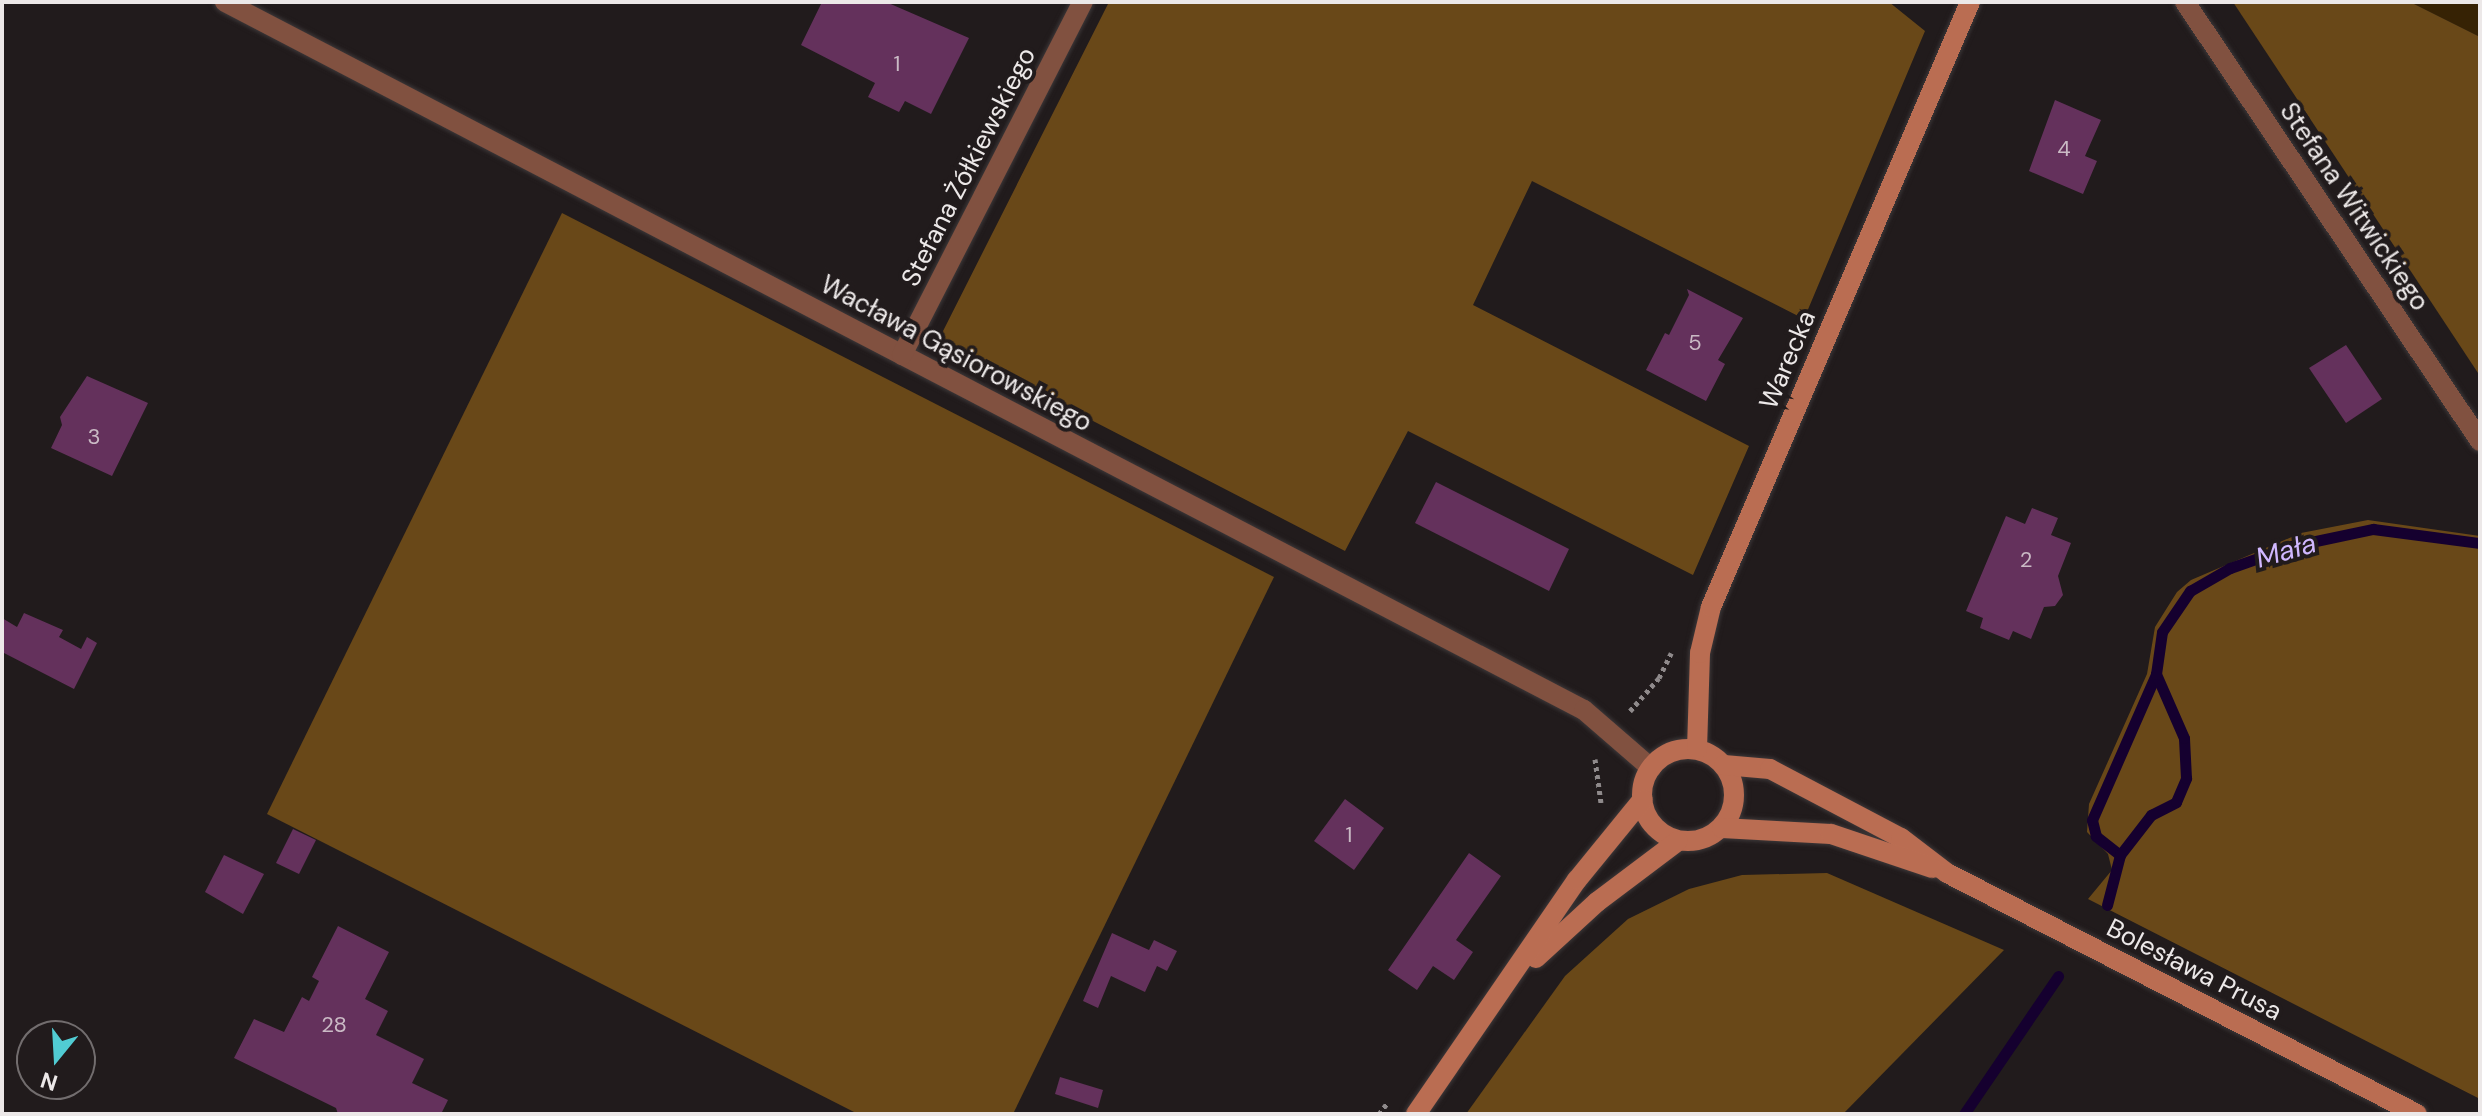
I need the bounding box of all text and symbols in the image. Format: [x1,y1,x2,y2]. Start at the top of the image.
street label: Stefana Żółkiewskiego [895,42,1043,292]
house number: 1 [894,51,900,77]
street label: Stefana Witwickiego [2273,97,2435,317]
house number: 4 [2057,136,2071,162]
street label: Wacława Gąsiorowskiego [815,269,1097,439]
street label: Warecka [1753,306,1823,414]
house number: 5 [1688,330,1702,356]
house number: 3 [87,424,101,450]
water label: Mała [2252,526,2320,576]
house number: 2 [2020,547,2032,573]
house number: 1 [1346,822,1352,848]
street label: Bolesława Prusa [2101,912,2287,1028]
house number: 28 [321,1012,347,1038]
north arrow [16,1020,96,1100]
text: N [37,1065,61,1098]

